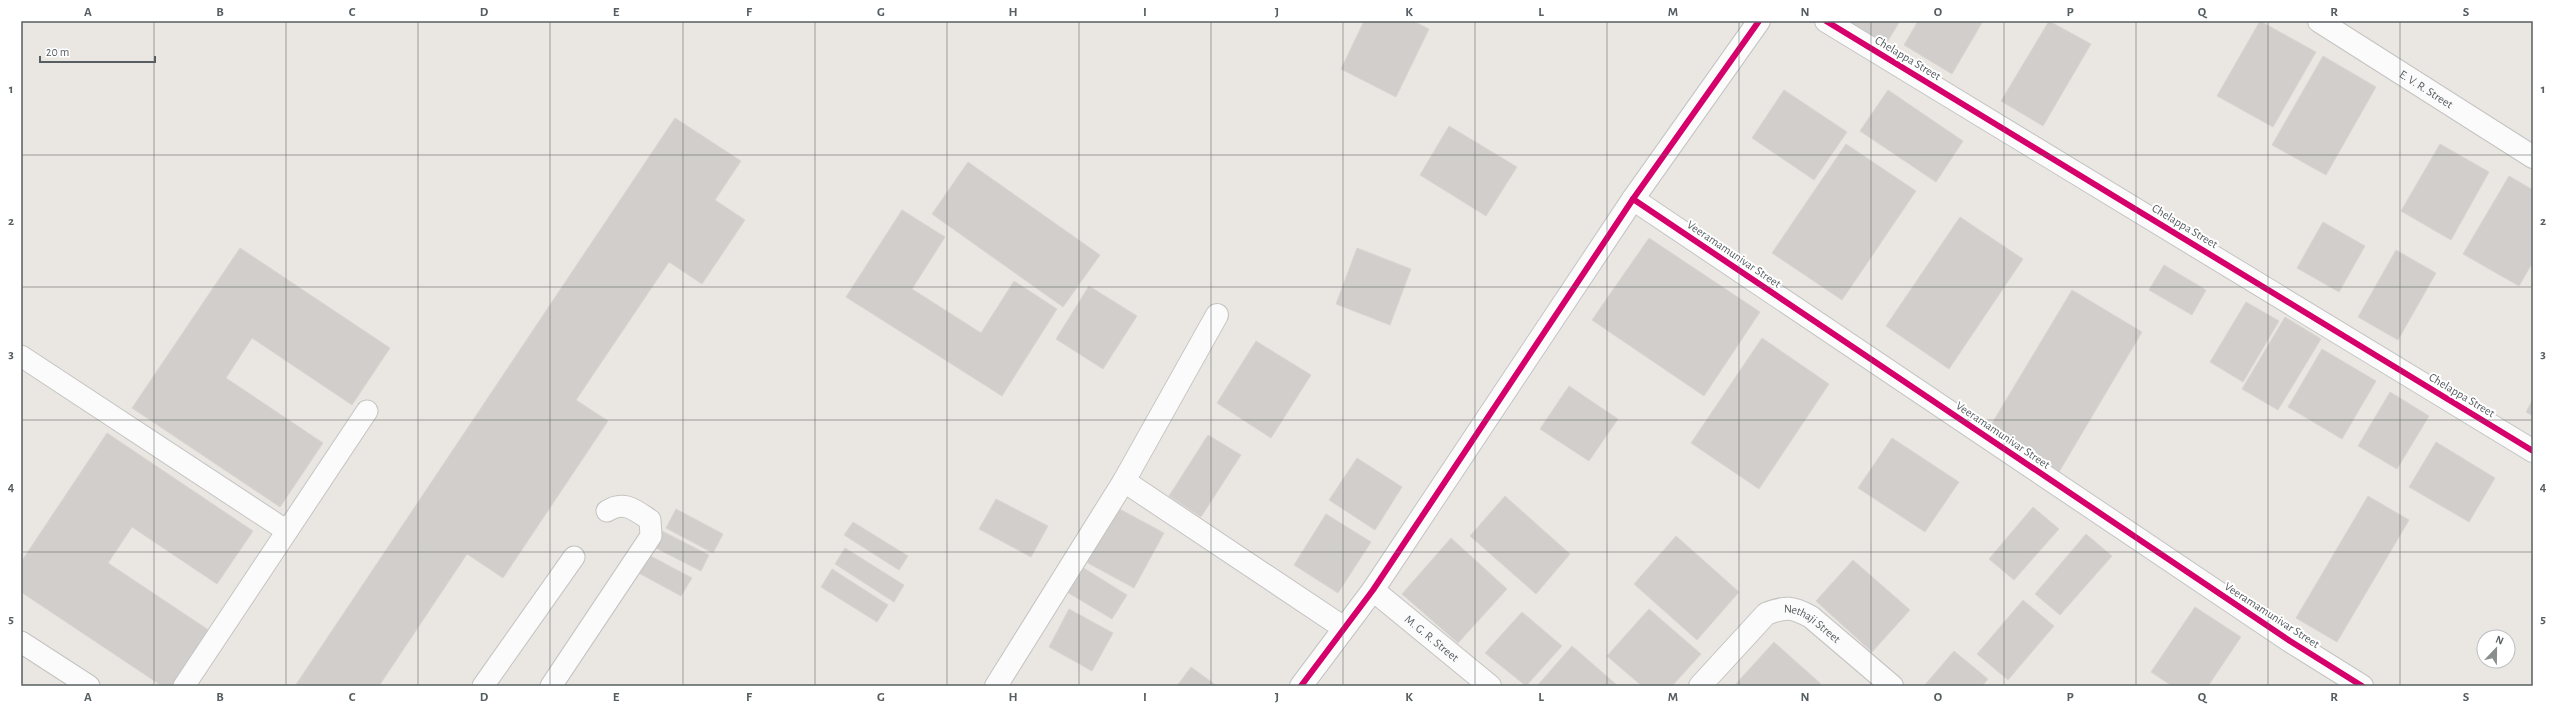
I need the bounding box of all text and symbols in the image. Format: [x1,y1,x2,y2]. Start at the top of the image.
text: A [84,6,92,19]
text: B [216,6,224,19]
text: C [349,6,356,19]
text: D [480,6,489,19]
text: E [613,6,620,19]
text: F [746,6,753,19]
text: G [877,6,885,19]
text: H [1008,6,1018,19]
text: I [1143,6,1147,19]
text: J [1275,6,1279,19]
text: K [1405,6,1413,19]
text: L [1538,6,1544,19]
text: M [1668,6,1678,19]
text: N [1800,6,1810,19]
text: O [1934,6,1943,19]
text: P [2066,6,2074,19]
text: Q [2198,6,2208,19]
text: R [2330,6,2338,19]
text: S [2463,6,2470,19]
street label: Chelappa Street [1873,34,1943,82]
scale bar [40,38,155,64]
text: 20 m [46,46,69,58]
street label: E. V. R. Street [2397,68,2455,111]
text: 1 [9,83,13,96]
text: 1 [2541,83,2545,96]
street label: Chelappa Street [2150,202,2220,250]
text: 2 [8,215,14,228]
text: 2 [2540,215,2546,228]
street label: Veeramamunivar Street [1685,218,1783,290]
text: 3 [8,348,14,361]
text: 3 [2540,348,2546,361]
street label: Chelappa Street [2427,371,2497,419]
street label: Veeramamunivar Street [1954,399,2052,471]
text: 4 [8,481,15,494]
text: 4 [2540,481,2547,494]
street label: Veeramamunivar Street [2222,580,2322,650]
street label: Nethaji Street [1784,603,1843,645]
text: 5 [8,613,14,626]
street label: M. G. R. Street [1403,613,1461,664]
text: 5 [2540,613,2546,626]
north arrow [2476,629,2516,669]
text: N [2494,634,2505,647]
text: A [84,691,92,704]
text: B [216,691,224,704]
text: C [349,691,356,704]
text: D [480,691,489,704]
text: E [613,691,620,704]
text: F [746,691,753,704]
text: G [877,691,885,704]
text: H [1008,691,1018,704]
text: I [1143,691,1147,704]
text: J [1275,691,1279,704]
text: K [1405,691,1413,704]
text: L [1538,691,1544,704]
text: M [1668,691,1678,704]
text: N [1800,691,1810,704]
text: O [1934,691,1943,704]
text: P [2066,691,2074,704]
text: Q [2198,691,2208,704]
text: R [2330,691,2338,704]
text: S [2463,691,2470,704]

